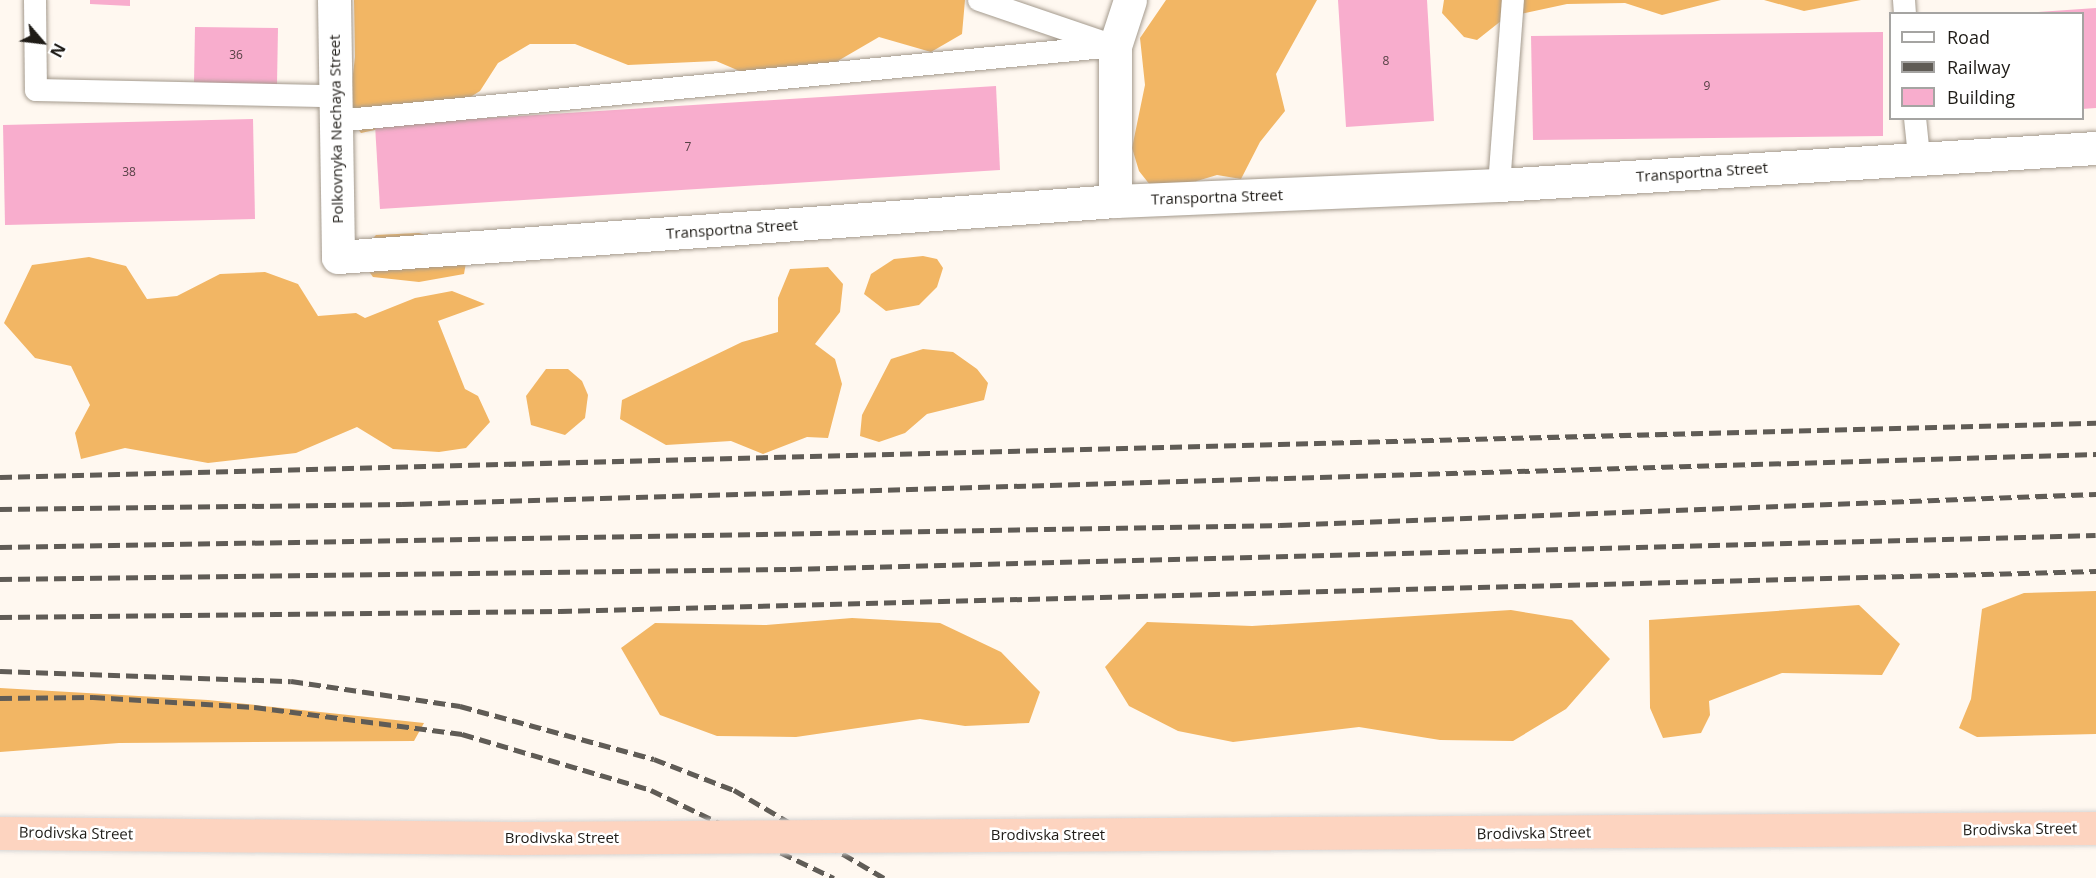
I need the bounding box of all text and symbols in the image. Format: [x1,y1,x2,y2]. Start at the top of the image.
north arrow [12,12,72,72]
legend [1889,12,2084,120]
text: Road [1947,25,1990,49]
street label: Polkovnyka Nechaya Street [325,34,347,224]
text: N [45,40,71,61]
house number: 36 [229,48,243,62]
house number: 8 [1383,54,1389,68]
text: Railway [1947,55,2010,79]
house number: 9 [1704,79,1710,93]
text: Building [1947,85,2015,109]
house number: 7 [685,140,691,154]
street label: Transportna Street [1635,158,1769,186]
house number: 38 [122,165,136,179]
street label: Transportna Street [1151,186,1283,208]
street label: Transportna Street [665,215,799,243]
street label: Brodivska Street [1963,819,2077,839]
street label: Brodivska Street [19,823,133,843]
street label: Brodivska Street [1477,823,1591,843]
street label: Brodivska Street [991,826,1105,844]
street label: Brodivska Street [505,829,619,847]

